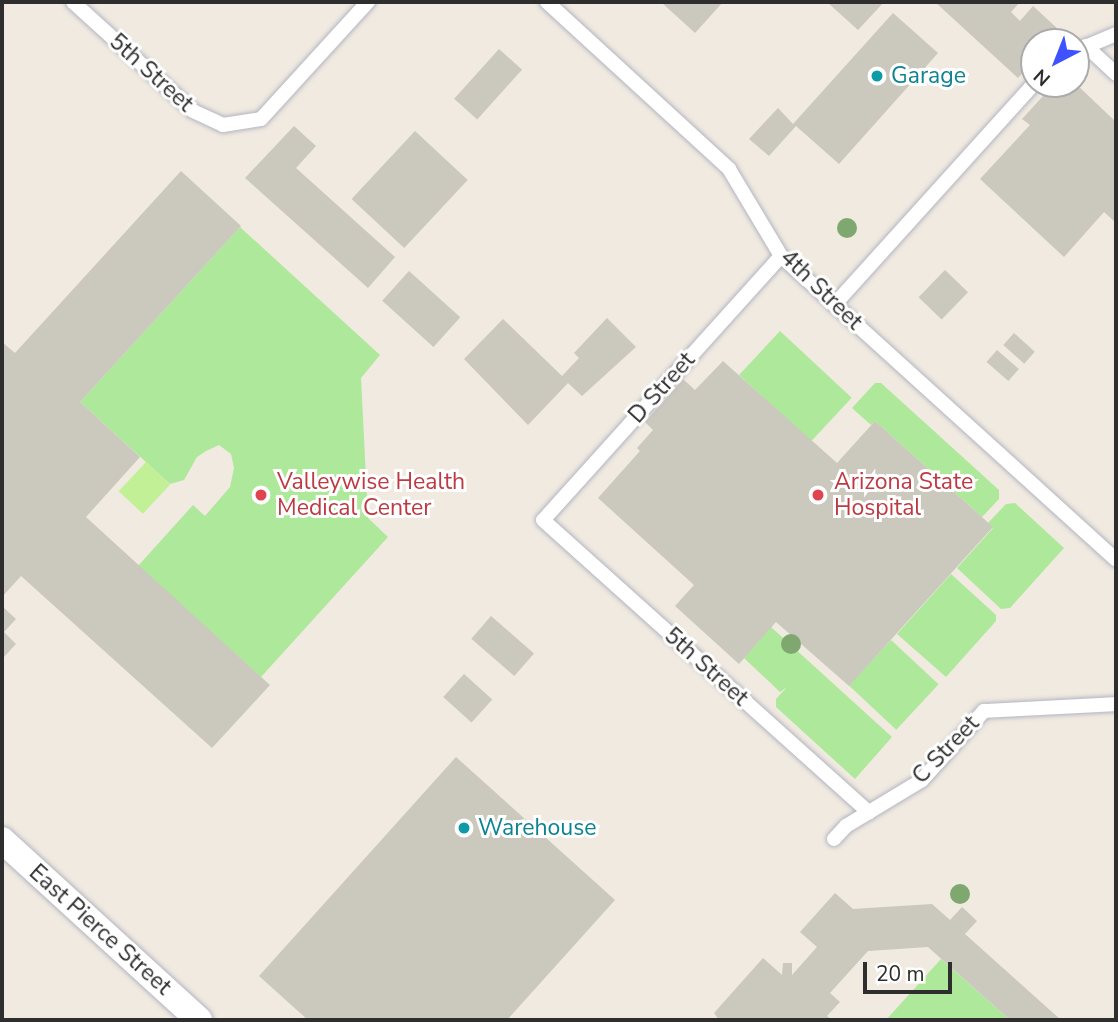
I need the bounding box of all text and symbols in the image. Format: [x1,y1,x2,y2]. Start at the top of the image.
street label: 5th Street [103,28,199,118]
north arrow [1020,28,1090,98]
place label: Garage [891,62,966,90]
text: N [1028,63,1056,92]
marker: Garage [869,68,885,84]
street label: 4th Street [774,244,868,336]
street label: D Street [623,347,701,429]
place label: Valleywise Health Medical Center [277,468,465,522]
place label: Arizona State Hospital [834,468,973,522]
marker: Valleywise Health Medical Center [251,485,271,505]
marker: Arizona State Hospital [808,485,828,505]
street label: 5th Street [658,622,754,712]
street label: C Street [907,710,985,790]
place label: Warehouse [478,814,597,842]
marker: Warehouse [456,820,472,836]
street label: East Pierce Street [23,859,177,1001]
scale bar [866,948,955,992]
text: 20 m [876,960,925,988]

